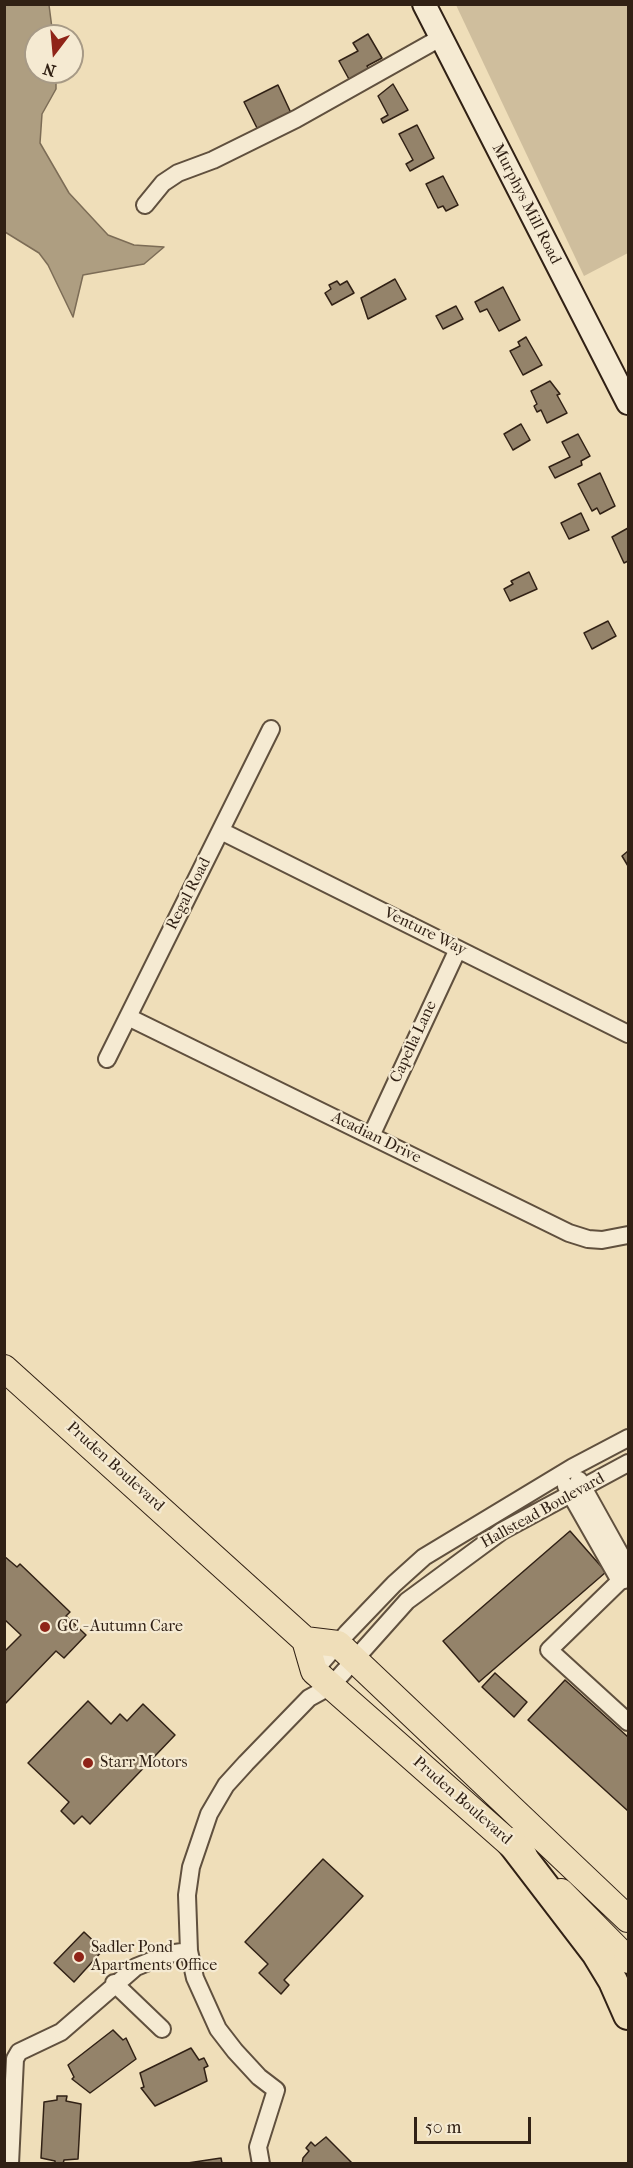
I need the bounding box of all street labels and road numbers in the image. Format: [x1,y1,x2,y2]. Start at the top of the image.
street label: Murphys Mill Road [487,140,565,268]
street label: Regal Road [163,855,215,933]
street label: Venture Way [380,904,470,960]
street label: Capella Lane [387,998,441,1086]
street label: Acadian Drive [328,1108,424,1168]
street label: Pruden Boulevard [62,1418,168,1516]
street label: Hallstead Boulevard [478,1469,608,1553]
street label: Pruden Boulevard [409,1753,515,1849]

